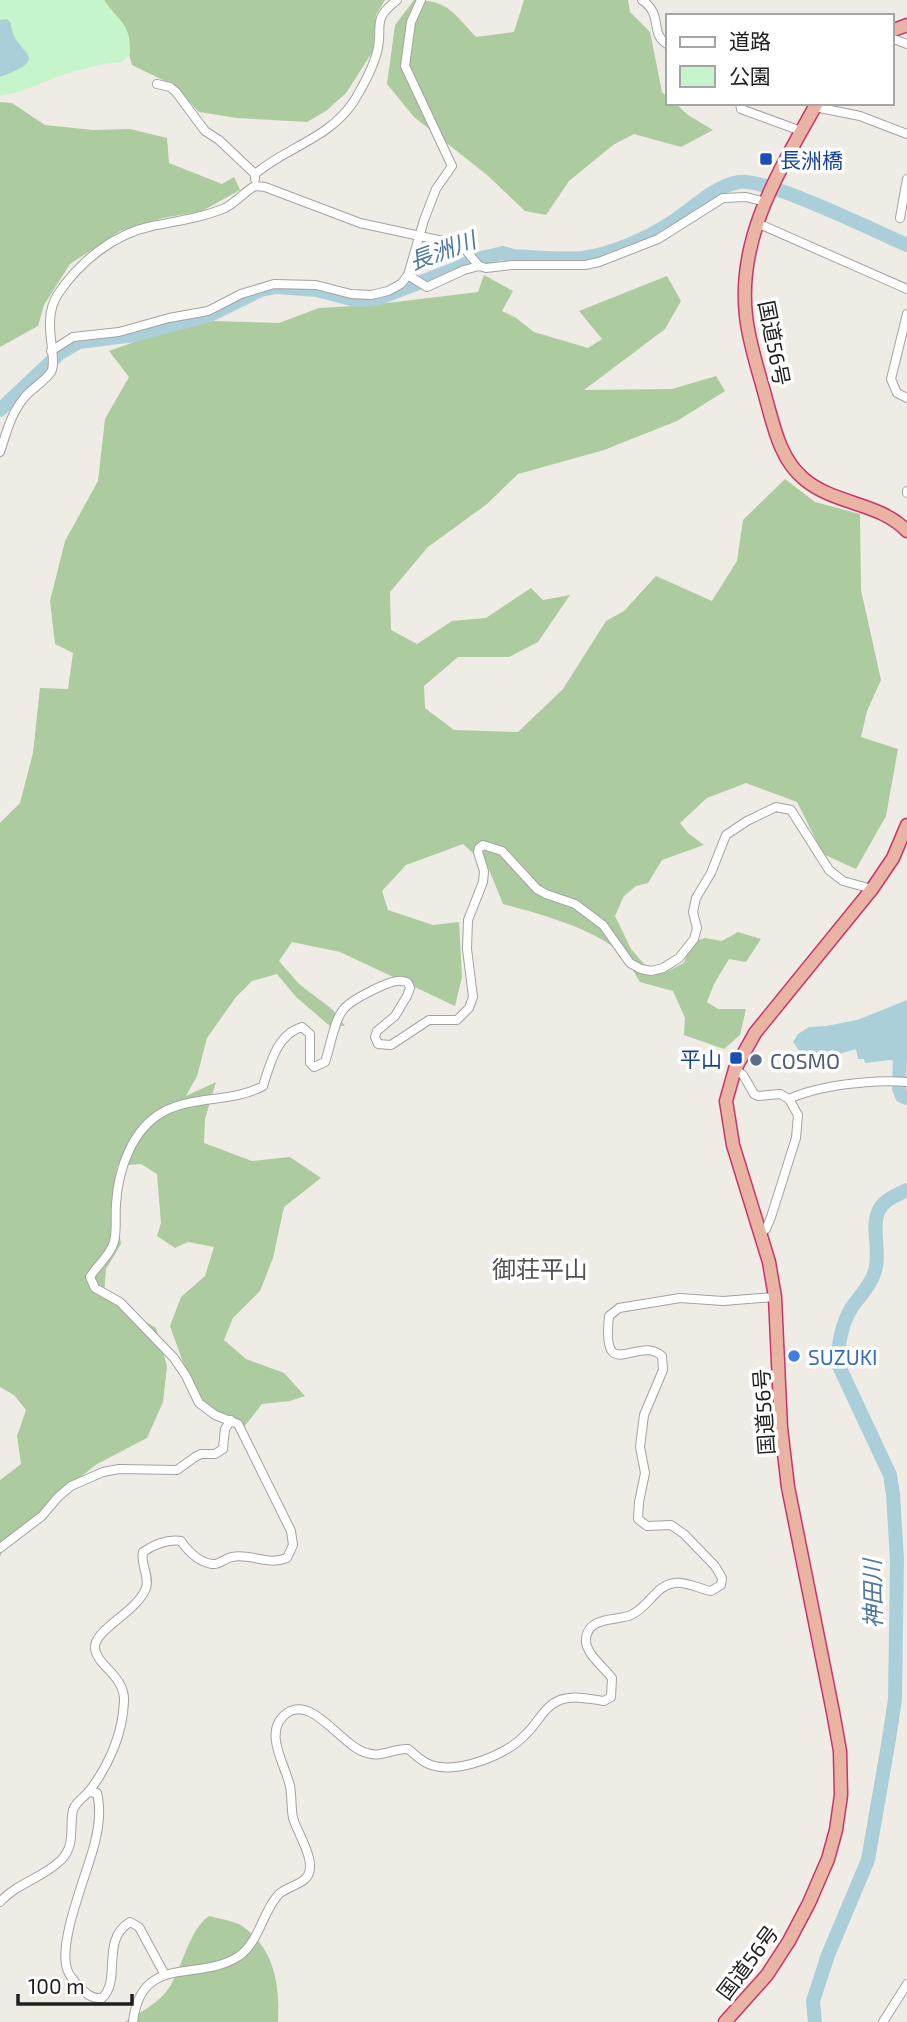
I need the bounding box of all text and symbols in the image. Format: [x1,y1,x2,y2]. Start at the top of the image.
legend [666,14,893,105]
text: 道路 [729,28,771,53]
text: 公園 [729,63,771,88]
place label: 長洲橋 [780,147,843,172]
marker: 長洲橋 [758,151,774,167]
water label: 長洲川 [405,224,482,275]
street label: 国道56号 [754,298,796,388]
place label: 平山 [680,1046,722,1071]
place label: COSMO [770,1048,840,1073]
marker: 平山 [728,1050,744,1066]
marker: COSMO [748,1052,764,1068]
district label: 御荘平山 [492,1254,588,1283]
place label: SUZUKI [808,1344,878,1369]
marker: SUZUKI [786,1348,802,1364]
street label: 国道56号 [748,1368,778,1456]
water label: 神田川 [857,1556,887,1629]
street label: 国道56号 [711,1920,783,2004]
scale bar [18,1962,131,2006]
text: 100 m [28,1973,85,1998]

